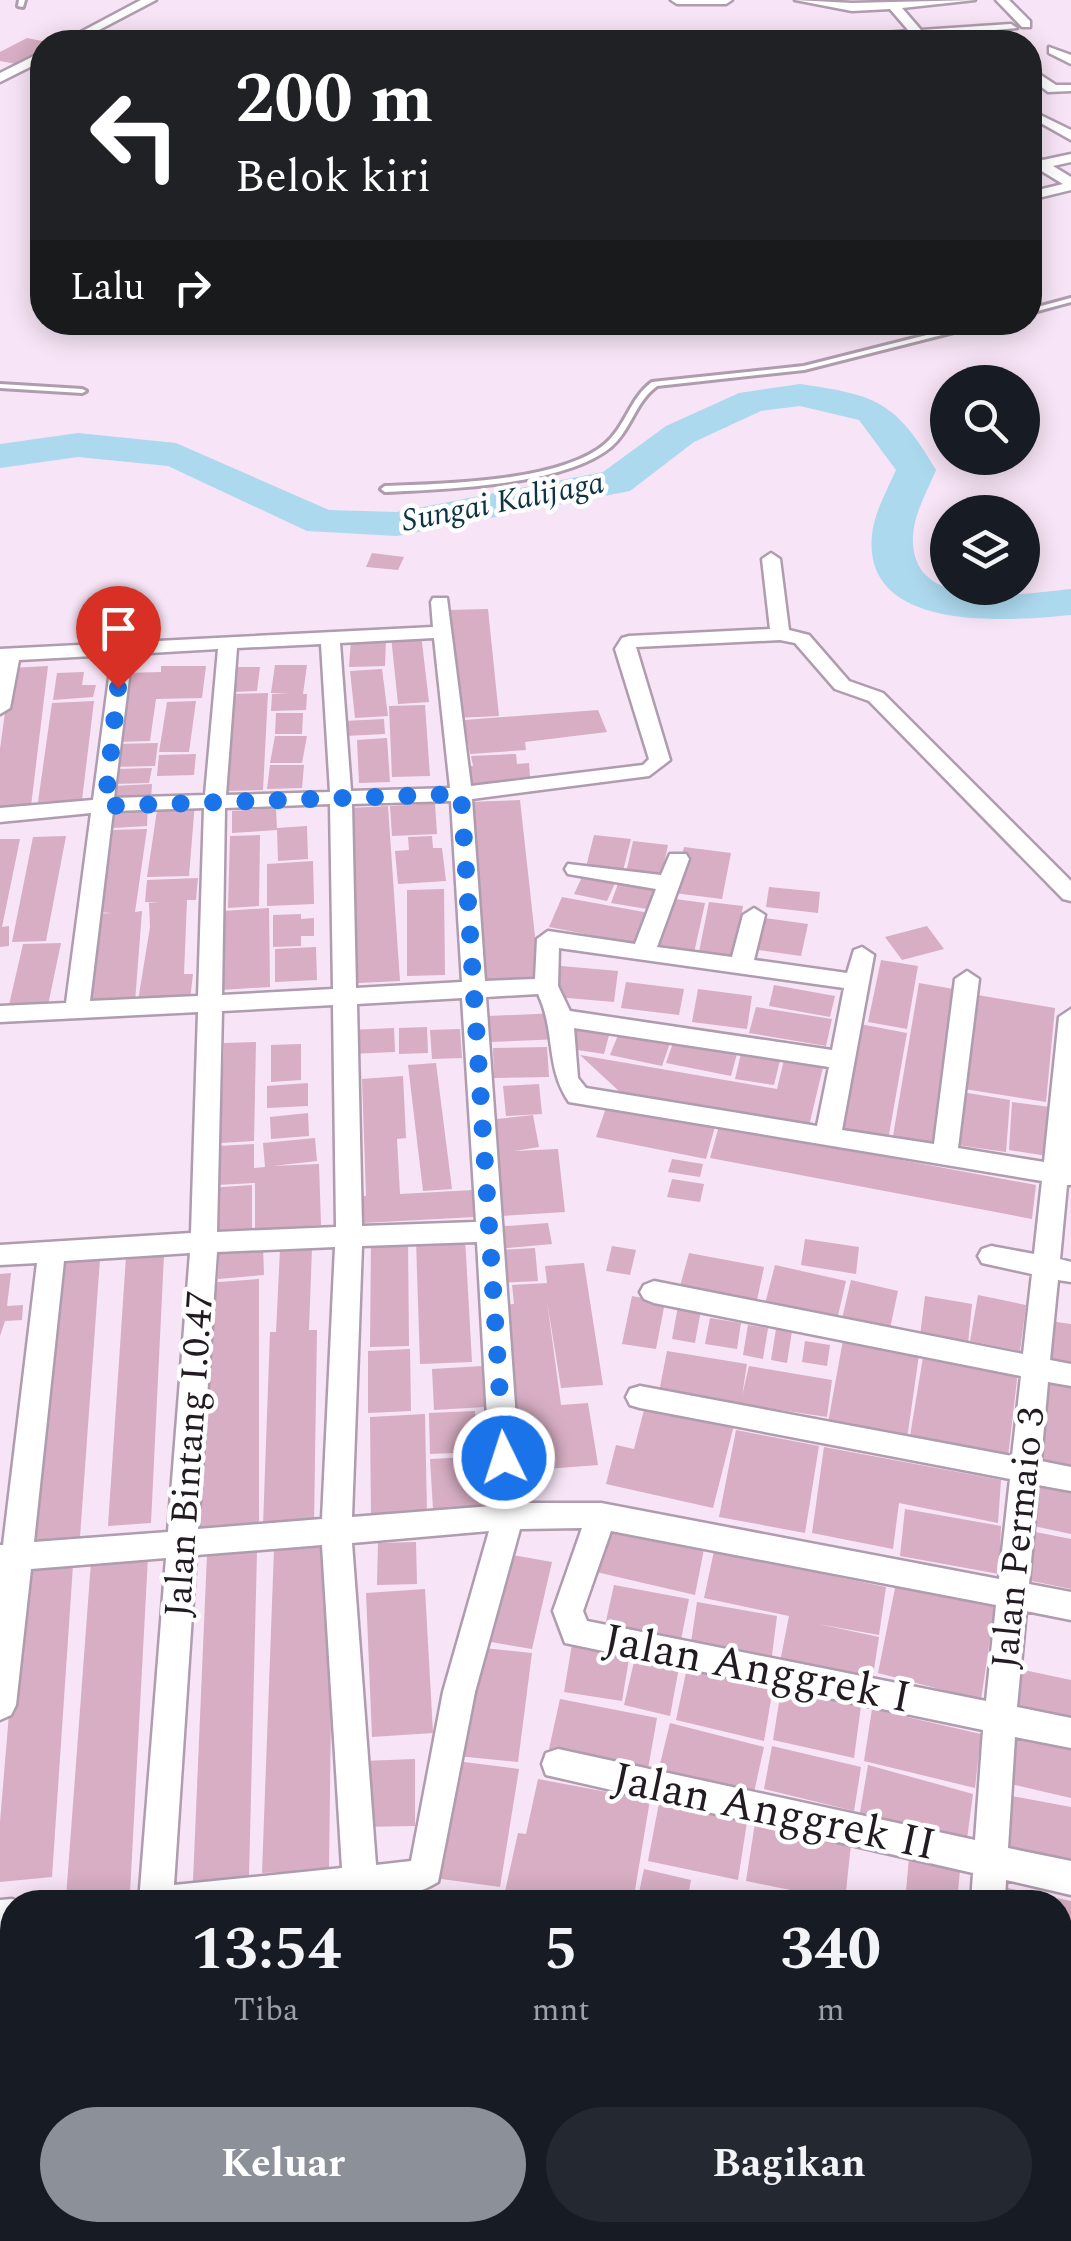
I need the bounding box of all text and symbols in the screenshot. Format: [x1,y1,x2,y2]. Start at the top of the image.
text: 200 m [235,47,433,153]
icon: left [70,70,200,200]
text: Belok kiri [235,143,431,212]
text: Lalu [70,259,145,317]
icon: right [165,260,220,315]
map controls [930,365,1040,605]
button: search [930,365,1040,475]
water label: Sungai Kalijaga [398,458,608,546]
button: layers [930,495,1040,605]
pin [76,586,161,689]
icon: arrive [91,601,146,656]
street label: Jalan Bintang I.0.47 [150,1289,230,1619]
street label: Jalan Permaio 3 [976,1404,1062,1672]
position arrow [452,1406,556,1510]
street label: Jalan Anggrek I [597,1605,917,1733]
street label: Jalan Anggrek II [606,1744,942,1880]
text: 13:54 [191,1904,341,1996]
text: 5 [544,1904,578,1996]
text: 340 [780,1904,881,1996]
text: Tiba [233,1986,299,2035]
text: mnt [532,1986,590,2035]
text: m [817,1986,845,2035]
button: Keluar [40,2107,526,2222]
button: Bagikan [546,2107,1032,2222]

